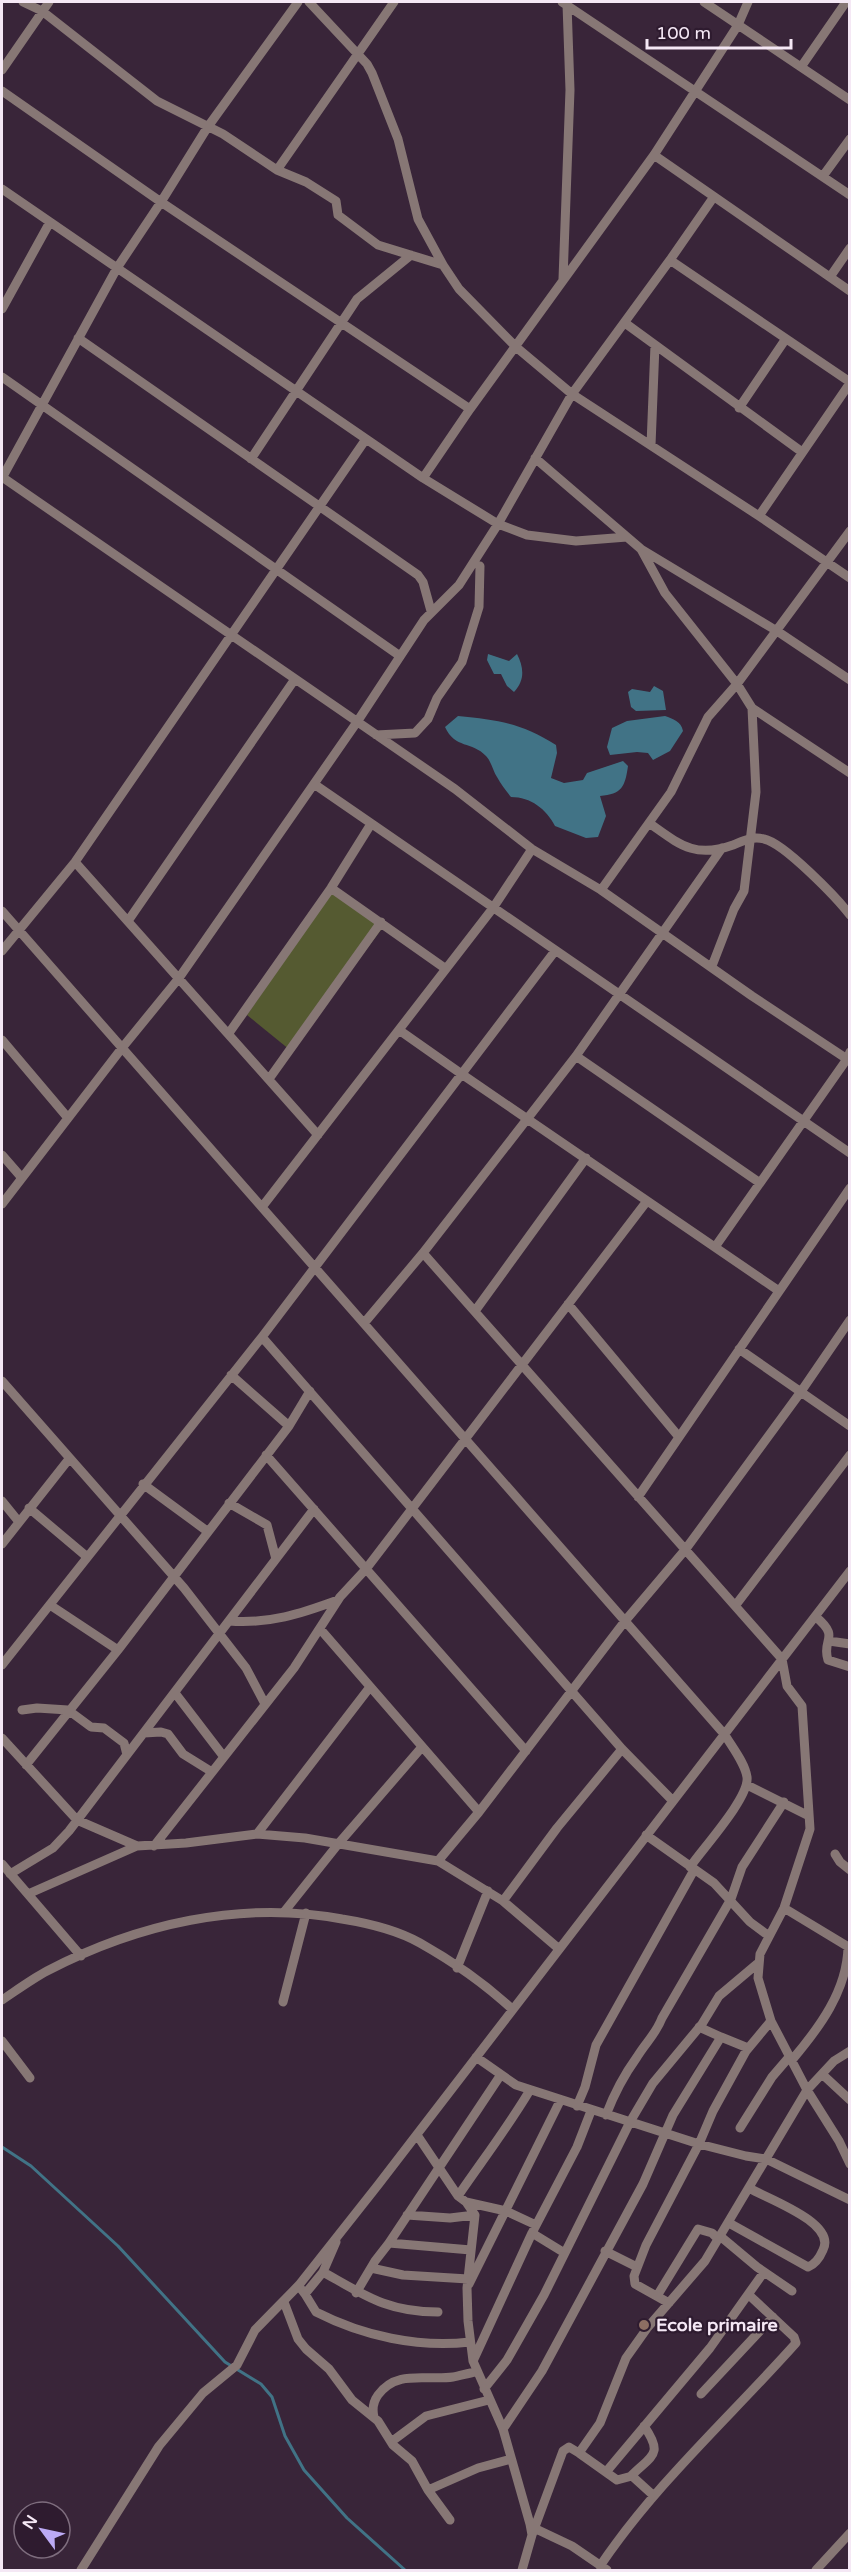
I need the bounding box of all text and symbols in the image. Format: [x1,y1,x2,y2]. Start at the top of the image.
scale bar [647,12,791,50]
text: 100 m [656,22,711,44]
place label: Ecole primaire [656,2314,778,2336]
marker: Ecole primaire [637,2318,651,2332]
north arrow [12,2500,72,2560]
text: N [18,2512,42,2533]

